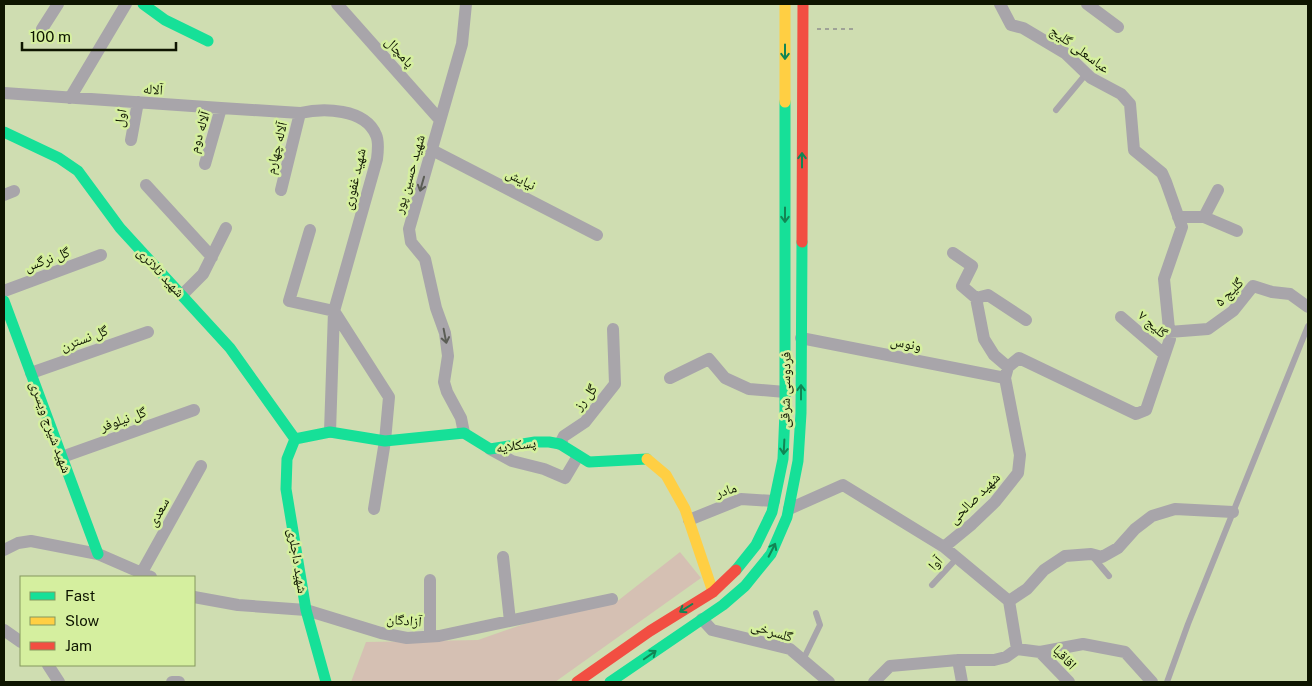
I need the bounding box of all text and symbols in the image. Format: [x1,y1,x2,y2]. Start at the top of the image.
scale bar [22,20,176,52]
street label: عباسعلی گلیج [1046,22,1113,78]
text: 100 m [30,28,71,45]
street label: پامچال [381,33,418,72]
one-way arrow [780,44,790,60]
street label: آلاله [143,80,164,98]
street label: اول [110,108,131,129]
street label: آلاله دوم [185,109,215,155]
street label: آلاله چهارم [262,120,292,176]
street label: شهید حسین پور [390,133,429,217]
street label: شهید غفوری [339,147,370,212]
one-way arrow [797,152,807,168]
street label: نیایش [503,165,539,194]
one-way arrow [416,175,426,191]
one-way arrow [780,206,790,223]
street label: گل نرگس [22,243,72,276]
street label: شهید تلاتری [133,244,188,301]
street label: گلیج ۵ [1212,274,1248,311]
street label: گلیج ۷ [1134,307,1171,343]
street label: گل نسترن [58,322,111,355]
one-way arrow [441,328,450,344]
street label: ونوس [889,332,923,355]
street label: فردوسی شرقی [776,352,795,428]
street label: شهید شیرج ویسری [25,379,75,476]
street label: گل رز [569,381,601,414]
one-way arrow [796,384,806,400]
street label: گل نیلوفر [97,404,149,436]
street label: پسکلایه [495,434,537,457]
one-way arrow [779,439,788,455]
street label: شهید صالحی [945,469,1004,528]
street label: مادر [713,479,739,502]
street label: سعدی [144,495,173,530]
street label: شهید داجلری [284,527,311,595]
one-way arrow [768,543,777,558]
street label: آوا [925,552,946,574]
legend [20,576,195,666]
text: Fast [65,587,95,604]
one-way arrow [680,604,694,614]
street label: آزادگان [386,610,423,631]
text: Slow [65,612,100,629]
street label: گلسرخی [749,617,795,646]
text: Jam [65,637,92,654]
street label: اقاقیا [1050,642,1080,673]
one-way arrow [643,650,657,660]

